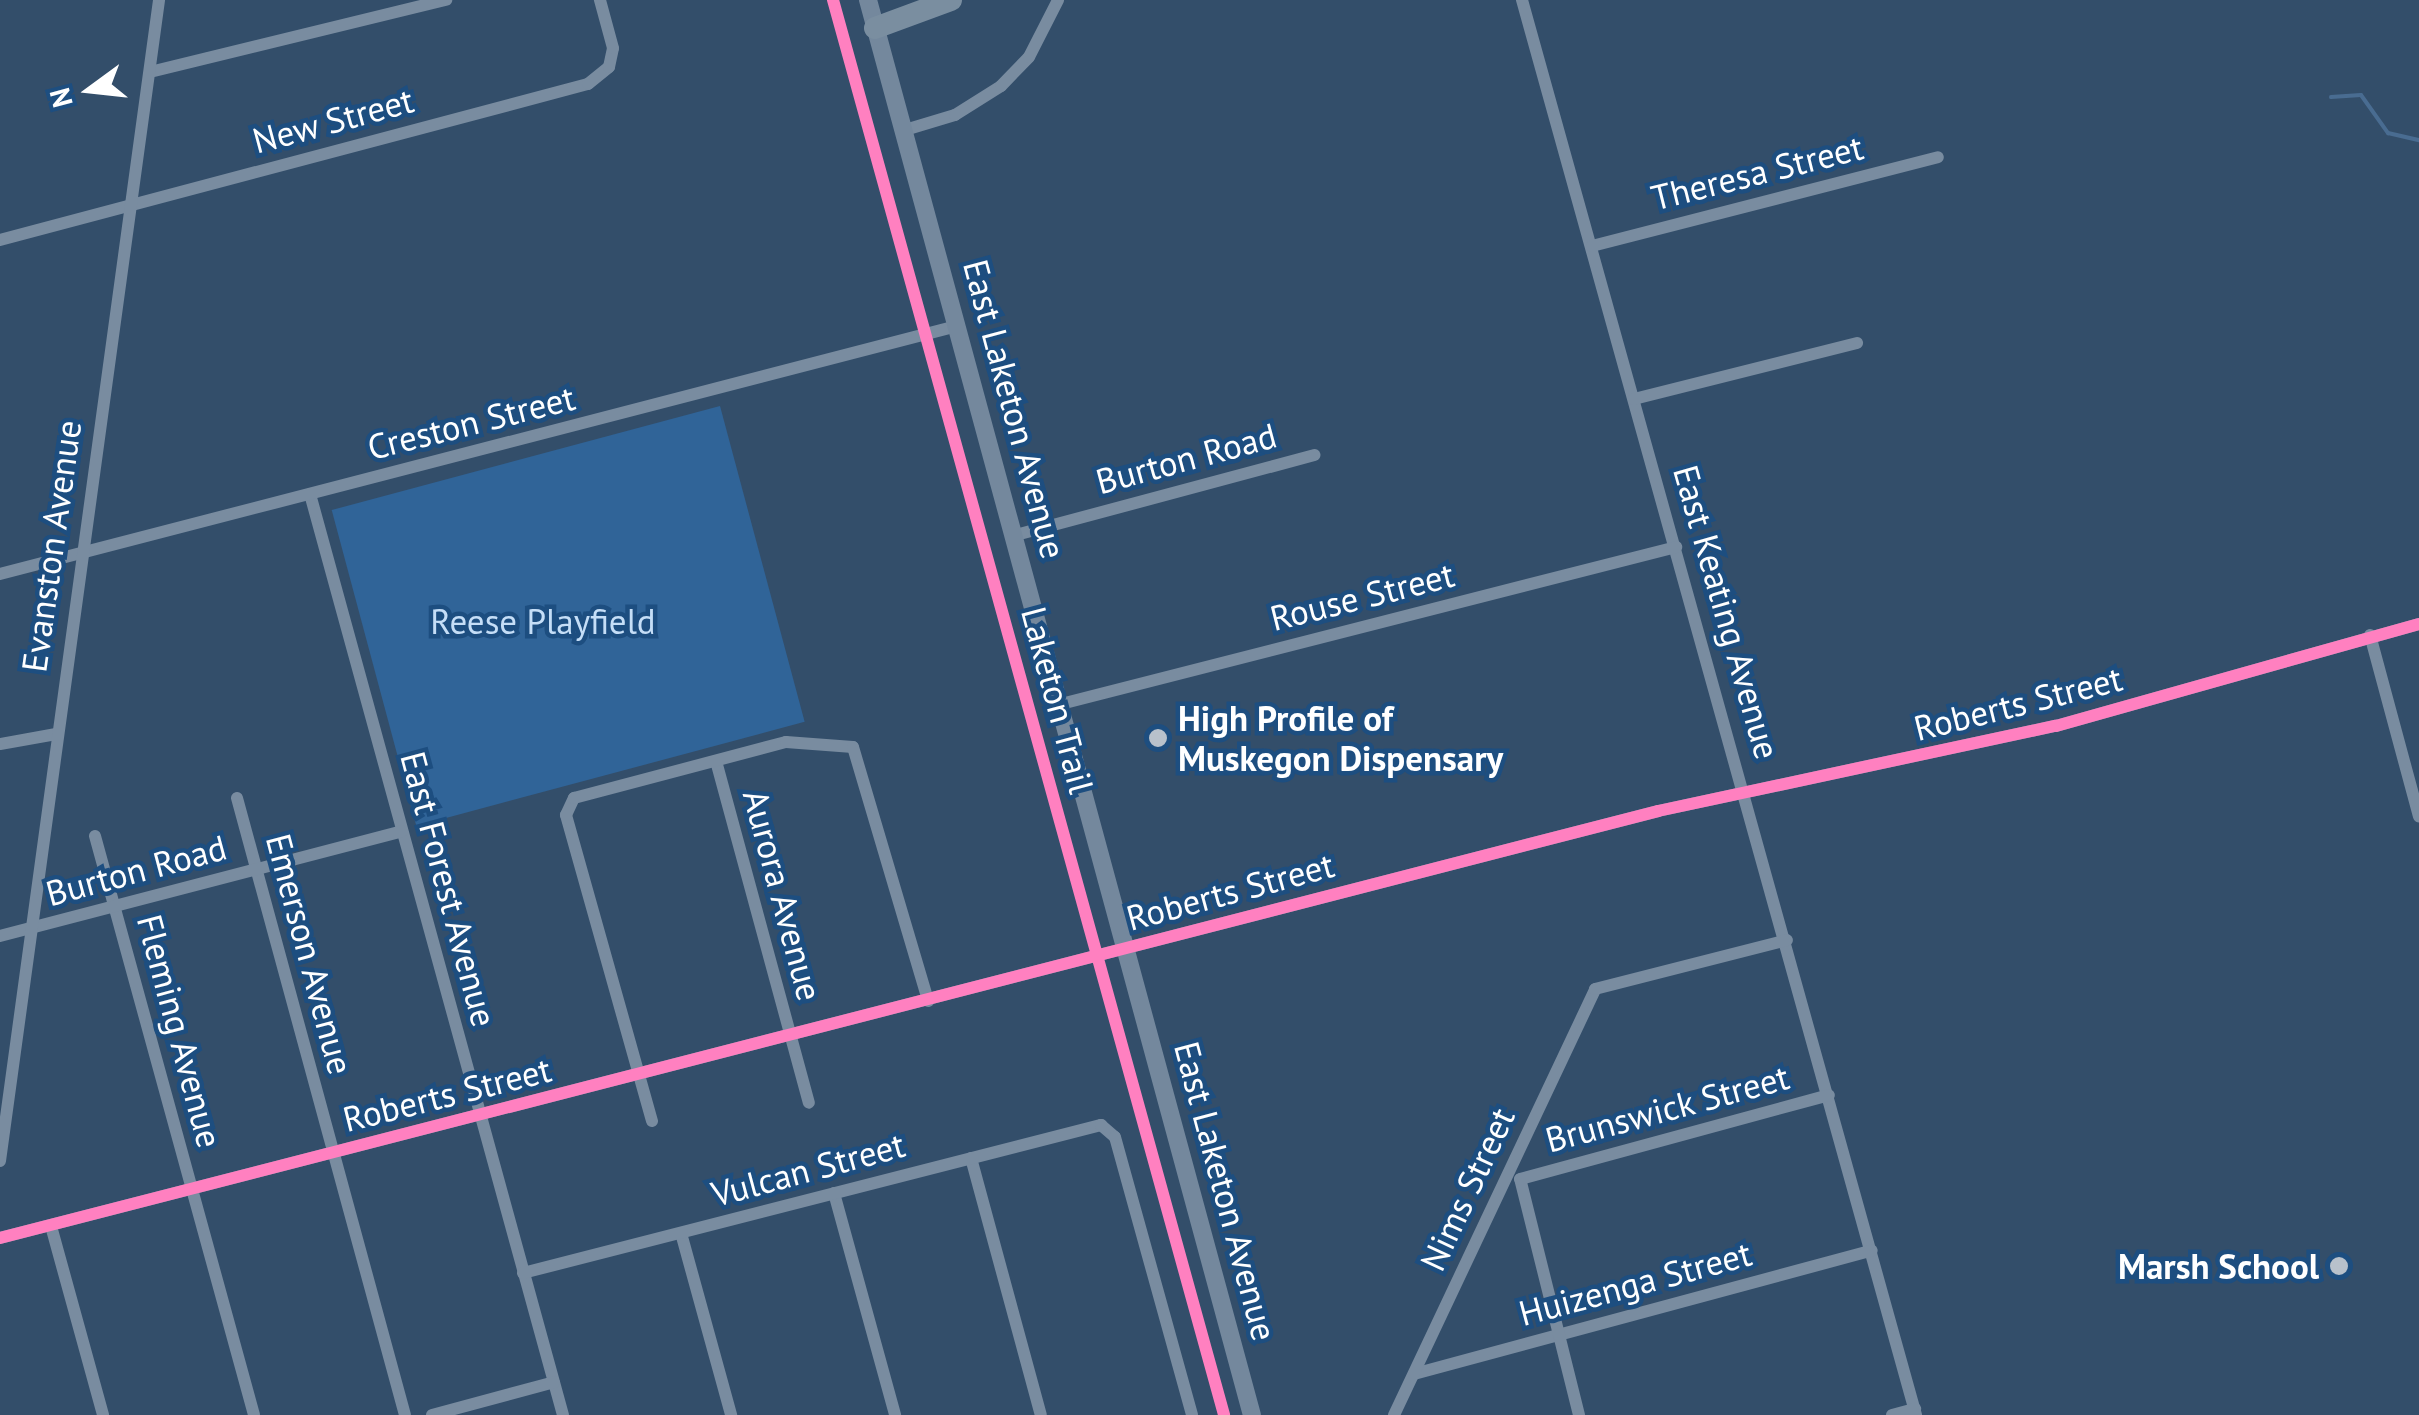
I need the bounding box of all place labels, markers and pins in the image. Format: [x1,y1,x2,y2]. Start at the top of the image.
place label: High Profile of Muskegon Dispensary [1178,697,1503,779]
marker: High Profile of Muskegon Dispensary [1147,727,1169,749]
place label: Marsh School [2118,1245,2319,1287]
marker: Marsh School [2328,1255,2350,1277]

